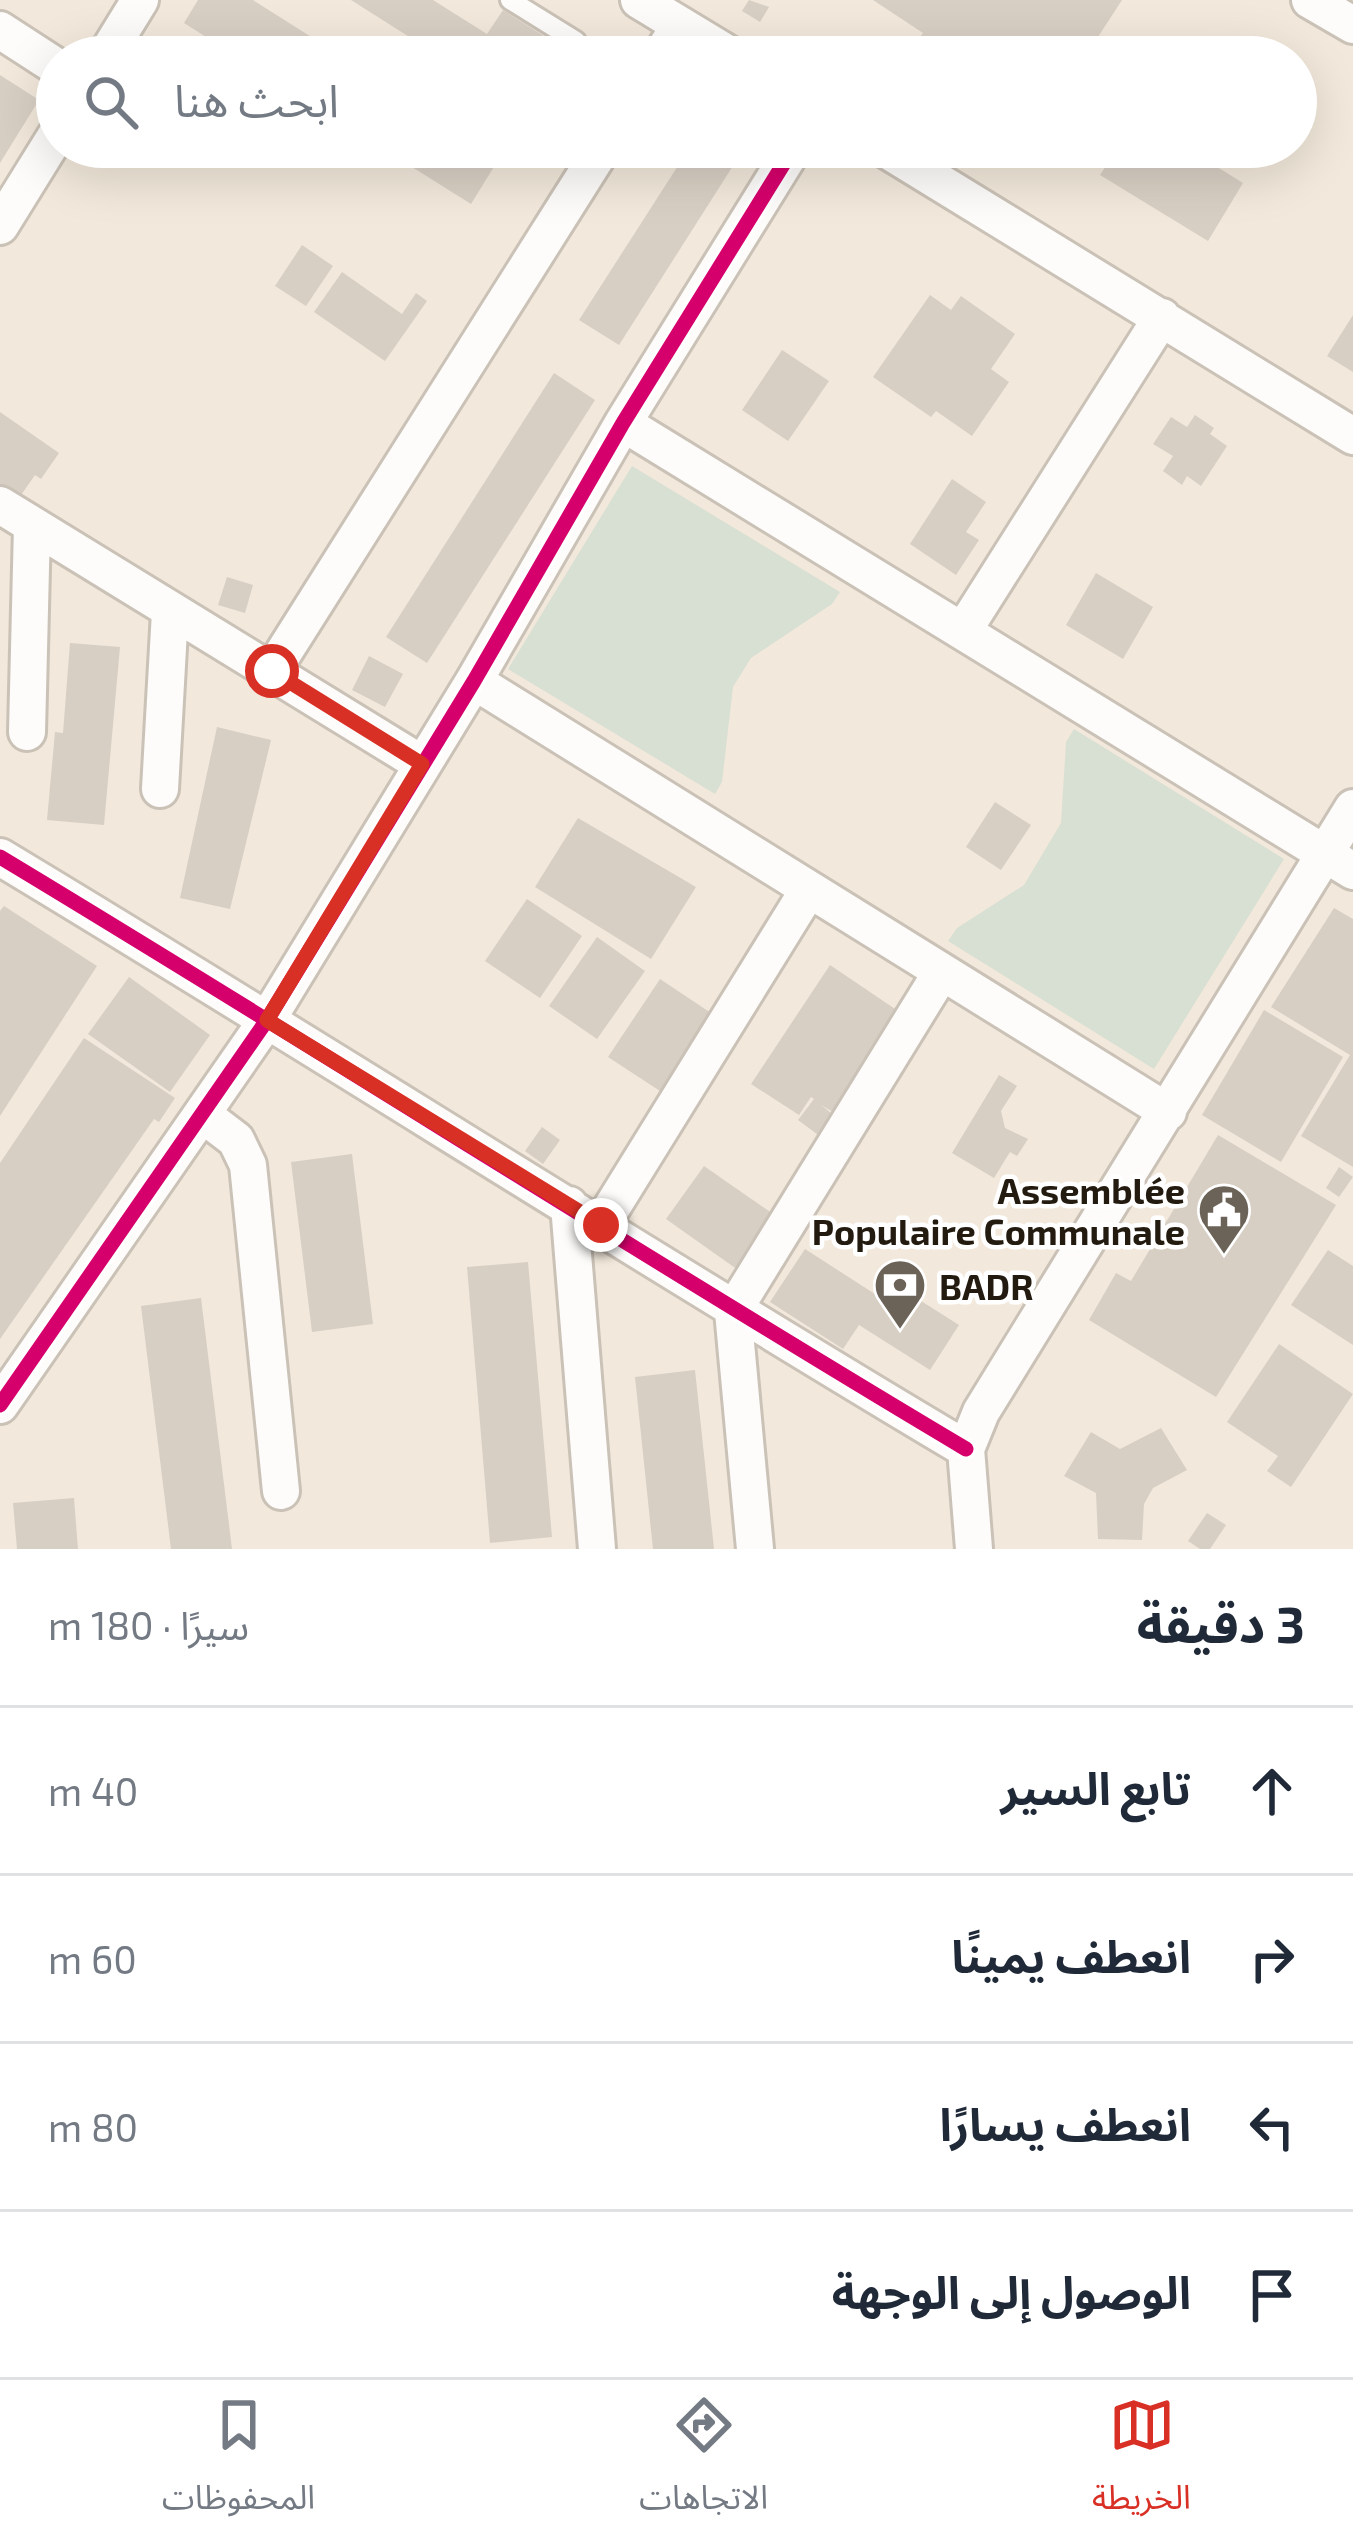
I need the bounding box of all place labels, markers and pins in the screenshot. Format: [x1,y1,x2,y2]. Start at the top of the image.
place label: Assemblée Populaire Communale [812,1168,1185,1252]
public building icon: Assemblée Populaire Communale [1196,1182,1252,1256]
bank icon: BADR [872,1257,928,1331]
place label: BADR [939,1264,1033,1307]

